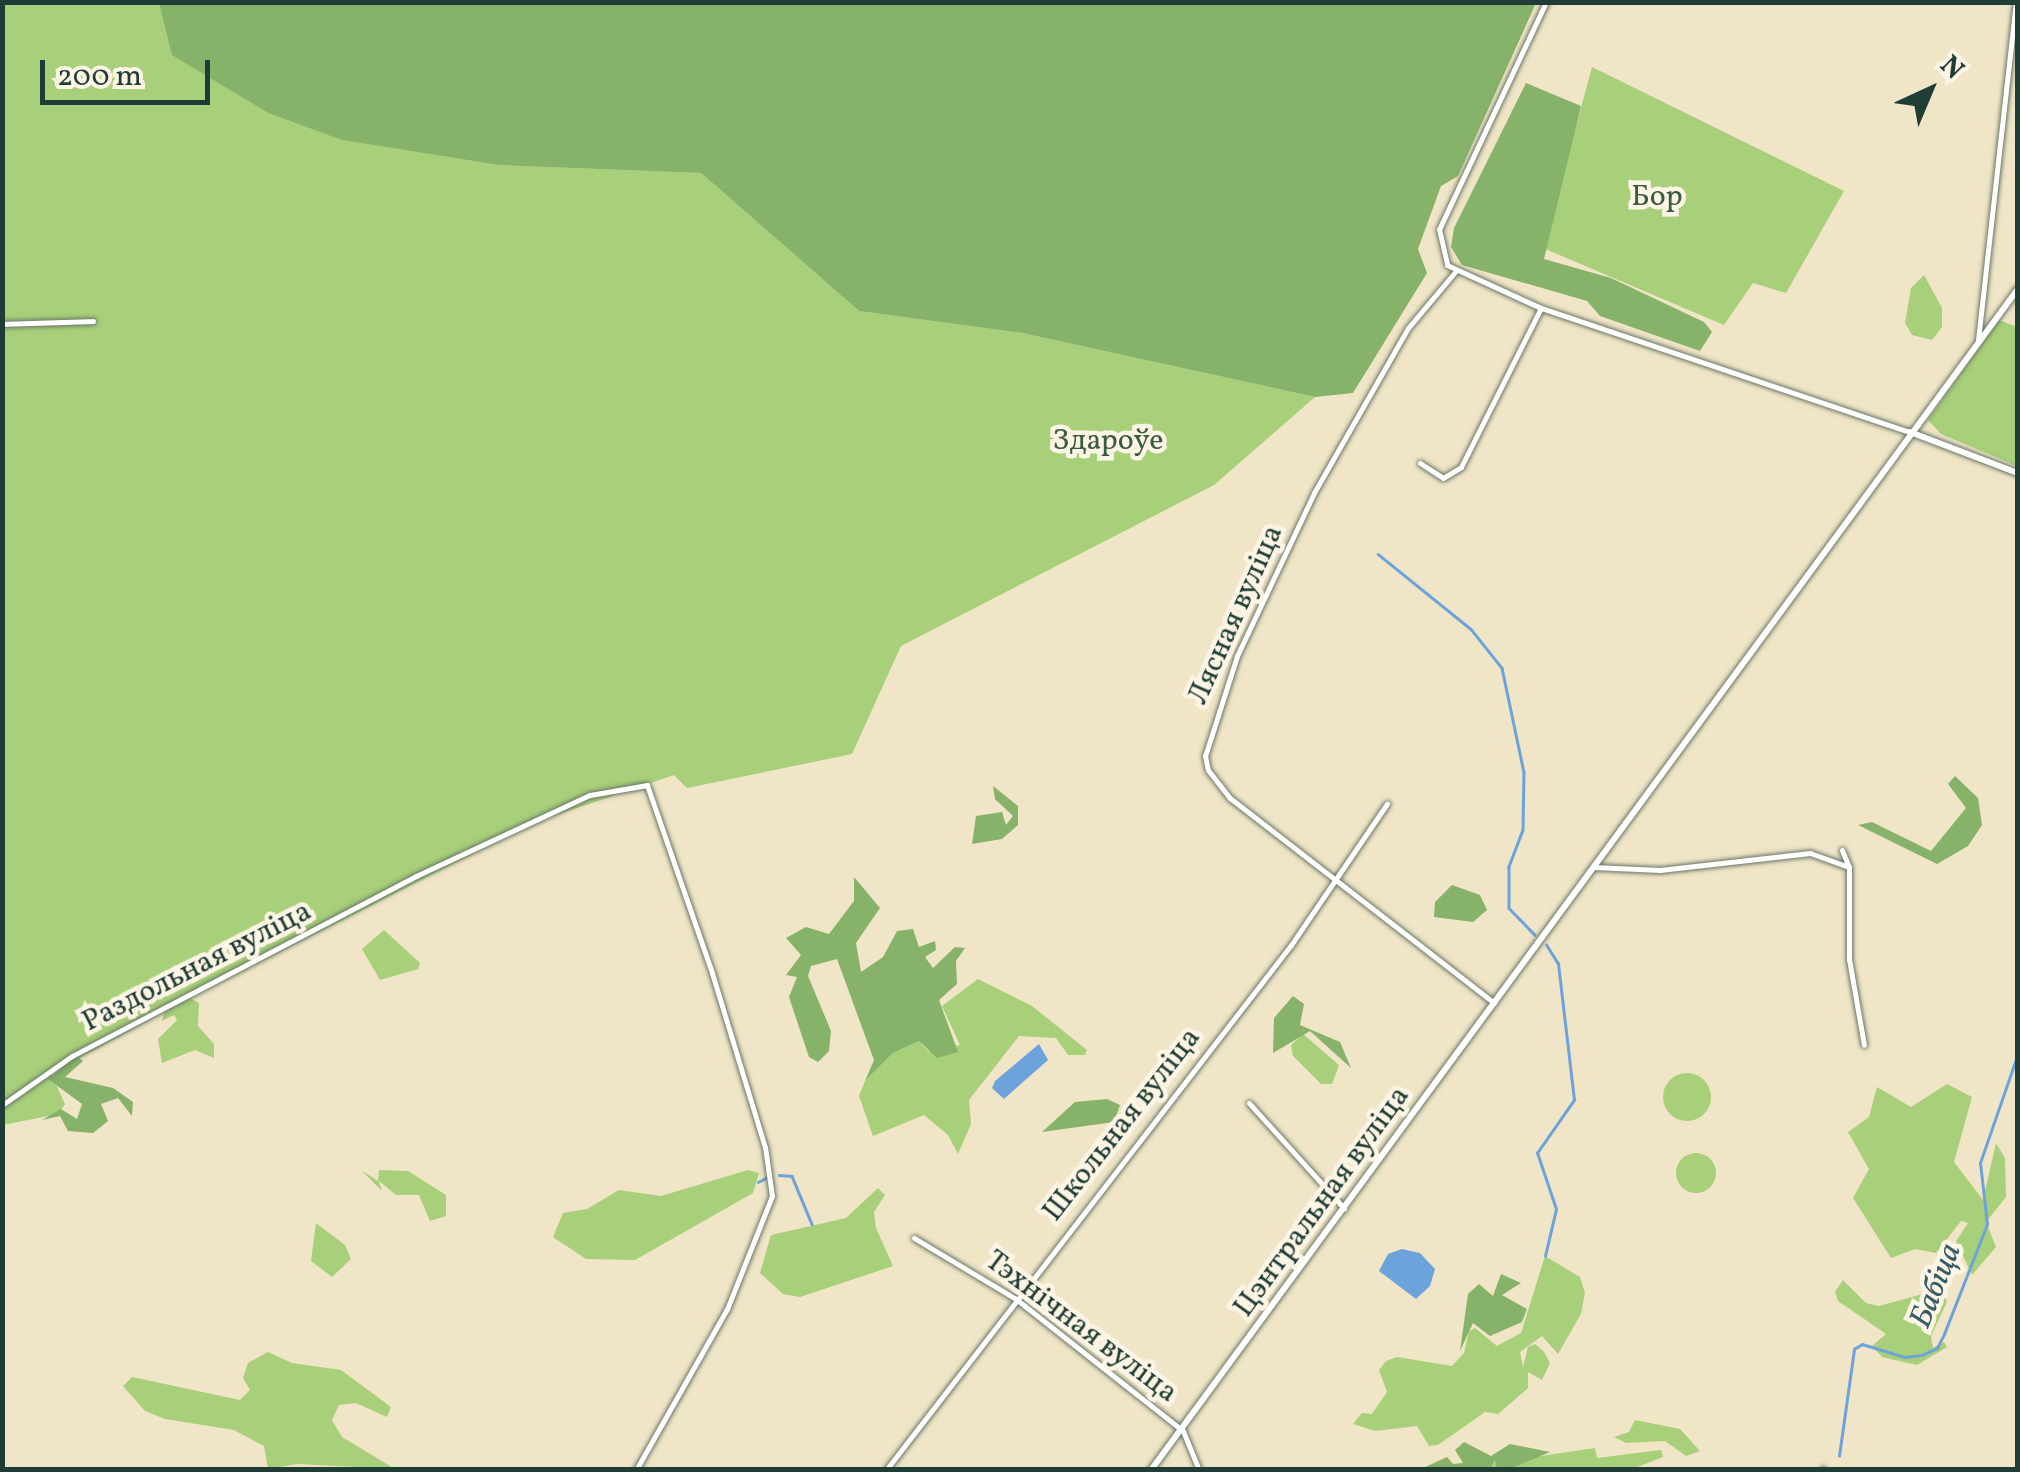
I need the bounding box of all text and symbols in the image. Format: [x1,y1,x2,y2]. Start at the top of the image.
scale bar [45,40,215,102]
north arrow [1880,40,1980,140]
text: N [1930,47,1972,89]
text: 200 m [57,56,142,98]
park label: Бор [1631,179,1683,215]
park label: Здароўе [1052,423,1164,459]
street label: Лясная вуліца [1180,520,1292,710]
street label: Раздольная вуліца [76,894,318,1040]
street label: Школьная вуліца [1035,1021,1209,1229]
street label: Цэнтральная вуліца [1226,1079,1418,1325]
water label: Бабіца [1903,1238,1971,1334]
street label: Тэхнічная вуліца [978,1243,1184,1411]

